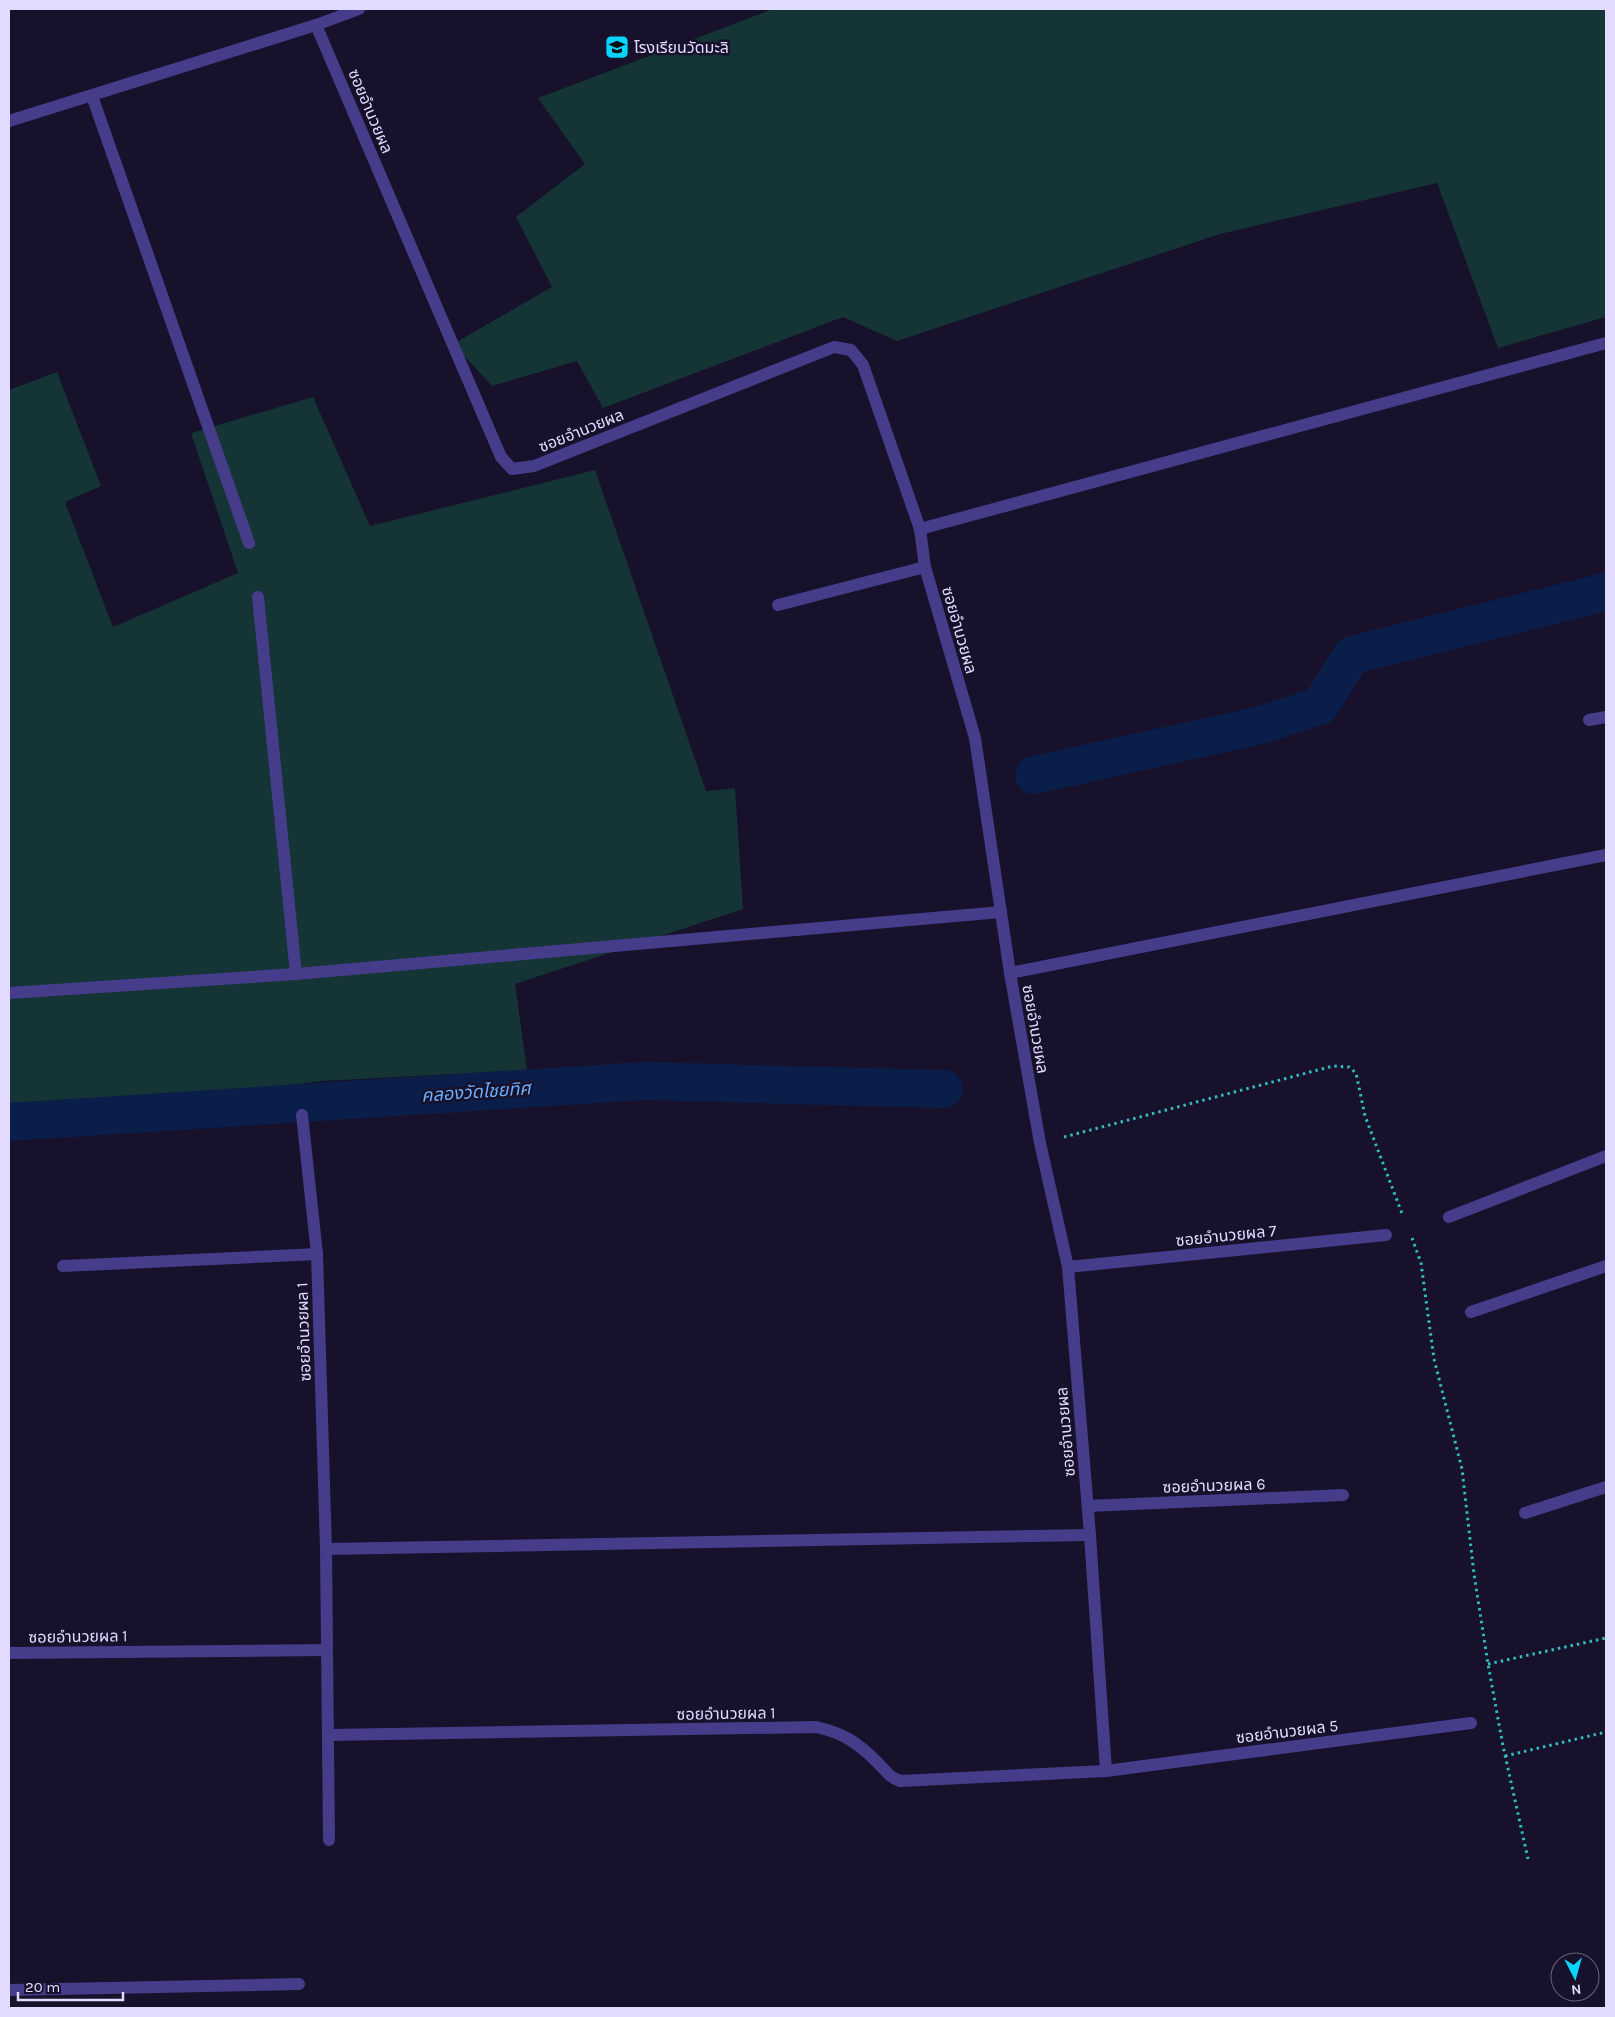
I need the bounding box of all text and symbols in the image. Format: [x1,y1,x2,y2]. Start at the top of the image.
school or university icon: โรงเรียนวัดมะลิ [604,34,630,60]
place label: โรงเรียนวัดมะลิ [634,38,729,57]
street label: ซอยอำนวยผล [344,66,397,156]
street label: ซอยอำนวยผล [536,405,626,456]
street label: ซอยอำนวยผล [938,584,981,676]
street label: ซอยอำนวยผล [1018,983,1053,1075]
water label: คลองวัดไชยทิศ [421,1077,533,1107]
street label: ซอยอำนวยผล 7 [1175,1221,1278,1250]
street label: ซอยอำนวยผล 1 [292,1282,315,1382]
street label: ซอยอำนวยผล [1052,1386,1079,1478]
street label: ซอยอำนวยผล 6 [1162,1474,1266,1497]
street label: ซอยอำนวยผล 1 [28,1626,128,1647]
street label: ซอยอำนวยผล 1 [676,1703,776,1724]
street label: ซอยอำนวยผล 5 [1235,1716,1339,1747]
north arrow [1550,1952,1600,2002]
scale bar [18,1970,122,2002]
text: 20 m [25,1978,60,1996]
text: N [1570,1980,1582,1998]

